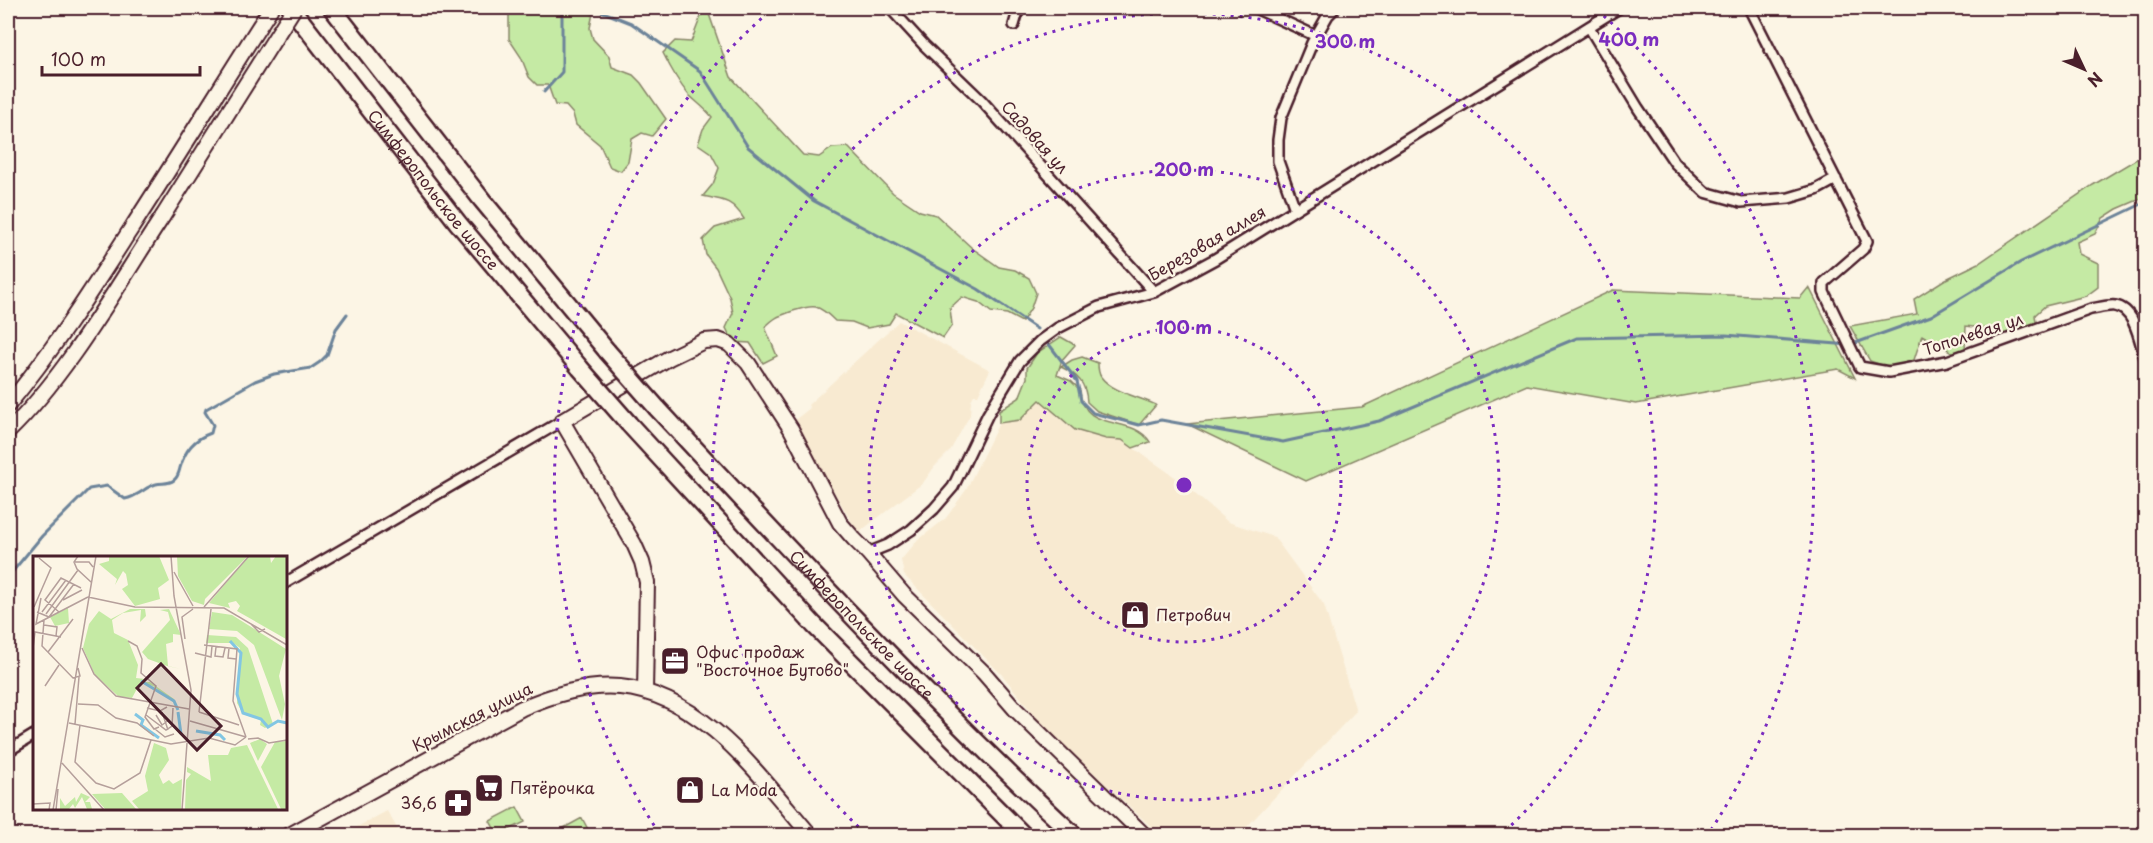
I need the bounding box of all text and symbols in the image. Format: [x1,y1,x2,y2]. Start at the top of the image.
text: 400 m [1599,25,1659,52]
text: 300 m [1315,27,1375,54]
scale bar [42,39,200,77]
north arrow [2054,39,2114,99]
text: 100 m [51,45,106,72]
text: N [2082,67,2109,93]
street label: Садовая ул [996,95,1075,178]
street label: Симферопольское шоссе [363,104,506,275]
text: 200 m [1154,155,1214,182]
street label: Березовая аллея [1143,199,1270,286]
street label: Тополевая ул [1919,306,2026,361]
text: 100 m [1156,313,1212,340]
centre of rings [1174,475,1194,495]
street label: Симферопольское шоссе [784,544,940,704]
inset map [33,556,286,810]
shop icon: Петрович [1119,599,1151,631]
place label: Петрович [1156,602,1231,626]
place label: Офис продаж "Восточное Бутово" [696,639,849,681]
office icon: Офис продаж "Восточное Бутово" [659,645,691,677]
street label: Крымская улица [407,675,536,757]
supermarket icon: Пятёрочка [473,772,505,804]
shop icon: La Moda [674,774,706,806]
place label: Пятёрочка [510,775,595,799]
place label: La Moda [711,777,778,801]
pharmacy icon: 36,6 [442,787,474,819]
place label: 36,6 [400,790,437,814]

